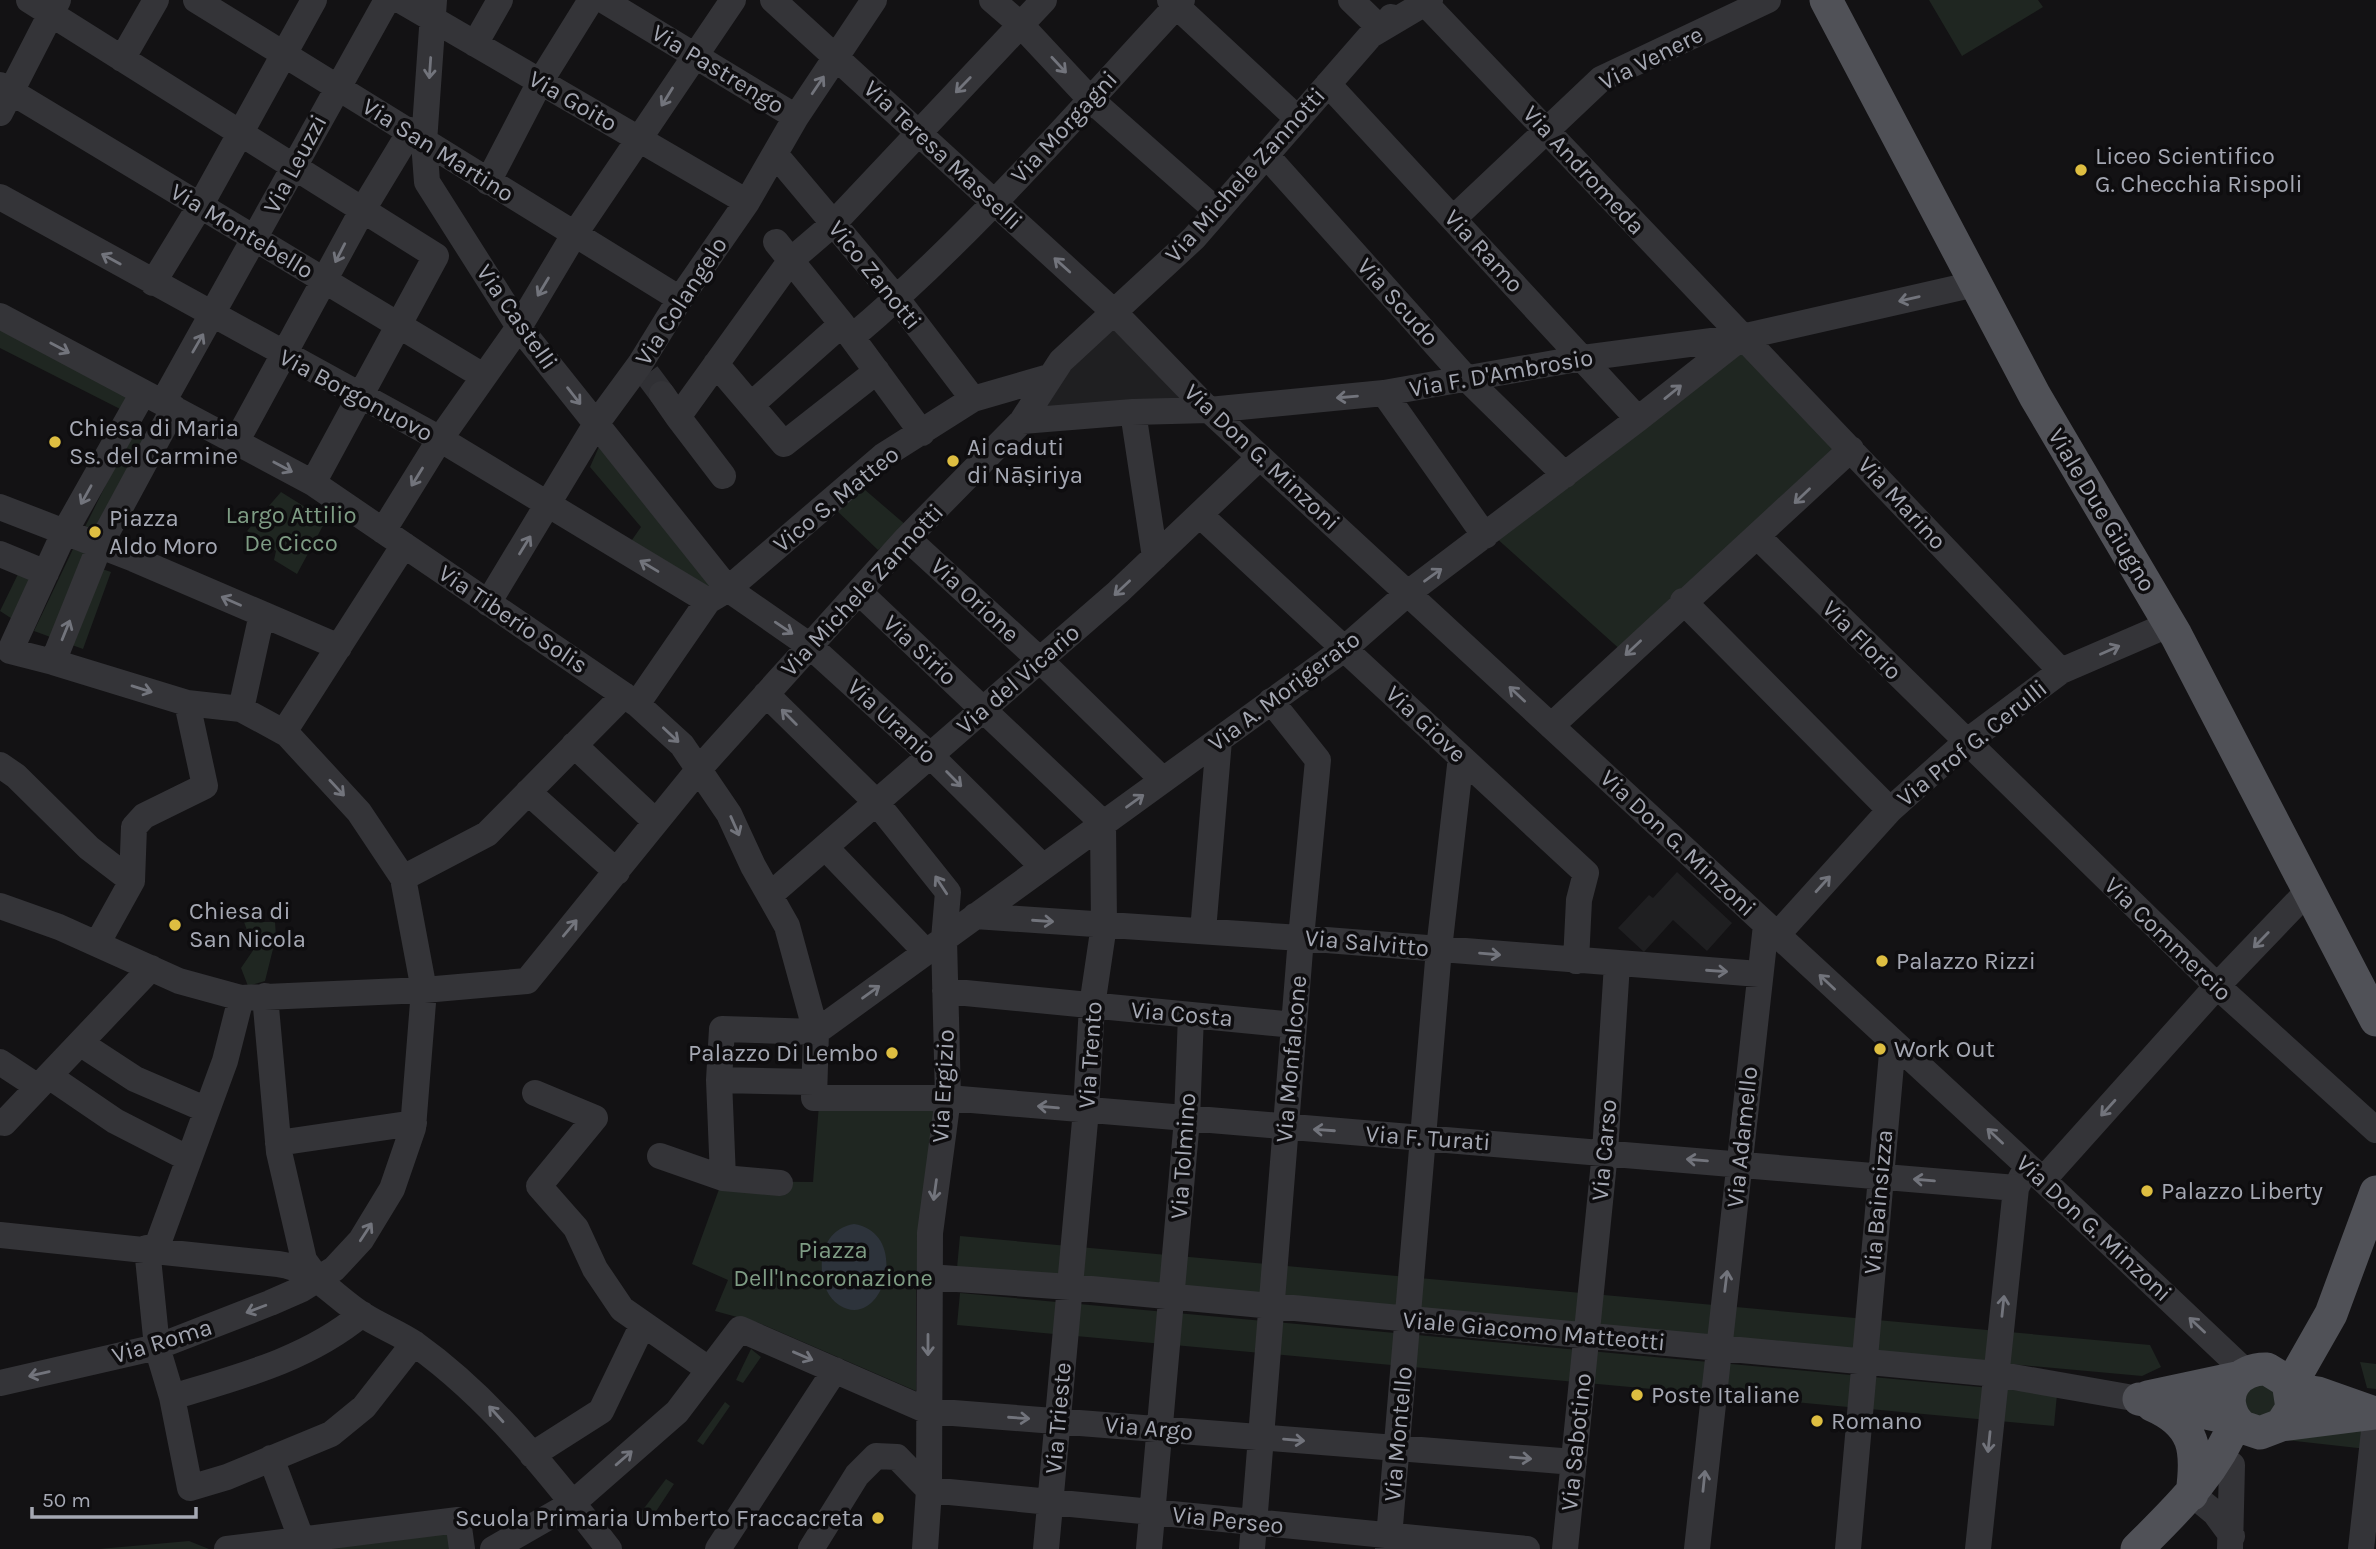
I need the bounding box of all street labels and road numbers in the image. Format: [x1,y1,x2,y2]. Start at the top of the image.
street label: Via Pastrengo [647,18,789,120]
street label: Via Venere [1595,20,1707,96]
street label: Via Goito [524,65,622,137]
street label: Via Morgagni [1005,65,1123,189]
street label: Via Teresa Masselli [858,74,1028,236]
street label: Via Michele Zannotti [1159,82,1331,268]
street label: Via San Martino [357,92,519,208]
street label: Via Andromeda [1517,100,1651,240]
street label: Via Leuzzi [257,110,333,218]
street label: Via Montebello [165,177,319,285]
street label: Via Ramo [1439,204,1529,298]
street label: Vico Zanotti [823,215,927,335]
street label: Via Colangelo [629,232,733,370]
street label: Via Scudo [1351,252,1445,352]
street label: Via Castelli [471,259,563,375]
street label: Via Borgonuovo [274,343,438,447]
street label: Via F. D'Ambrosio [1407,343,1595,403]
street label: Via Don G. Minzoni [1178,378,1346,536]
street label: Viale Due Giugno [2042,423,2162,597]
street label: Vico S. Matteo [768,440,904,558]
street label: Via Marino [1852,451,1952,555]
street label: Via Michele Zannotti [775,498,949,682]
street label: Via Orione [925,552,1025,648]
street label: Via Tiberio Solis [433,559,593,679]
street label: Via Florio [1816,594,1908,686]
street label: Via Sirio [877,609,963,691]
street label: Via del Vicario [951,618,1085,740]
street label: Via A. Morigerato [1203,625,1365,757]
street label: Via Uranio [842,673,942,769]
street label: Via Prof G. Cerulli [1891,674,2053,812]
street label: Via Giove [1380,680,1472,768]
street label: Via Don G. Minzoni [1594,764,1762,922]
street label: Via Commercio [2099,871,2237,1007]
street label: Via Salvitto [1304,924,1430,962]
street label: Via Monfalcone [1270,974,1312,1144]
street label: Via Costa [1130,996,1234,1032]
street label: Via Trento [1072,1000,1108,1110]
street label: Via Ergizio [926,1028,960,1144]
street label: Via Adamello [1721,1065,1763,1209]
street label: Via Tolmino [1165,1092,1201,1220]
street label: Via Carso [1586,1098,1622,1202]
street label: Via F. Turati [1365,1120,1491,1156]
street label: Via Bainsizza [1858,1129,1898,1275]
street label: Via Don G. Minzoni [2010,1149,2178,1307]
street label: Viale Giacomo Matteotti [1402,1306,1666,1356]
street label: Via Roma [109,1313,215,1369]
street label: Via Trieste [1039,1361,1077,1475]
street label: Via Montello [1378,1365,1418,1503]
street label: Via Sabotino [1555,1372,1597,1512]
street label: Via Argo [1104,1410,1194,1446]
street label: Via Perseo [1171,1500,1285,1540]

